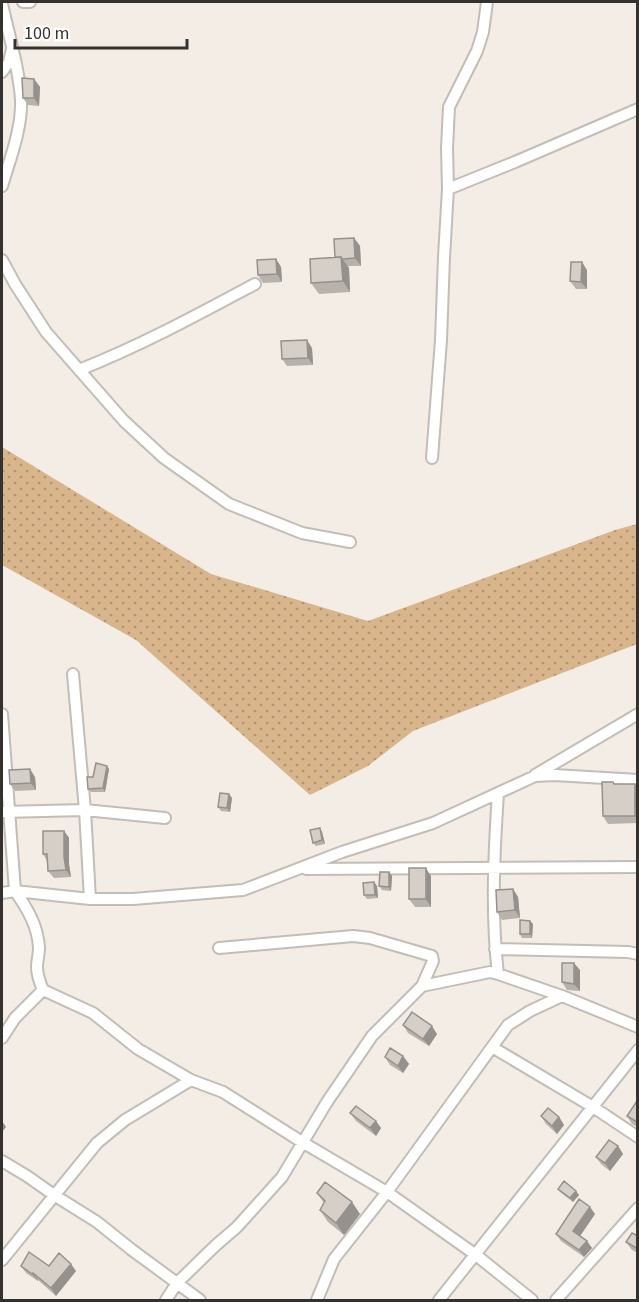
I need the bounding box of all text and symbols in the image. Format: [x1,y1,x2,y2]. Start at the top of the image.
scale bar [15,12,188,50]
text: 100 m [24,21,69,46]

